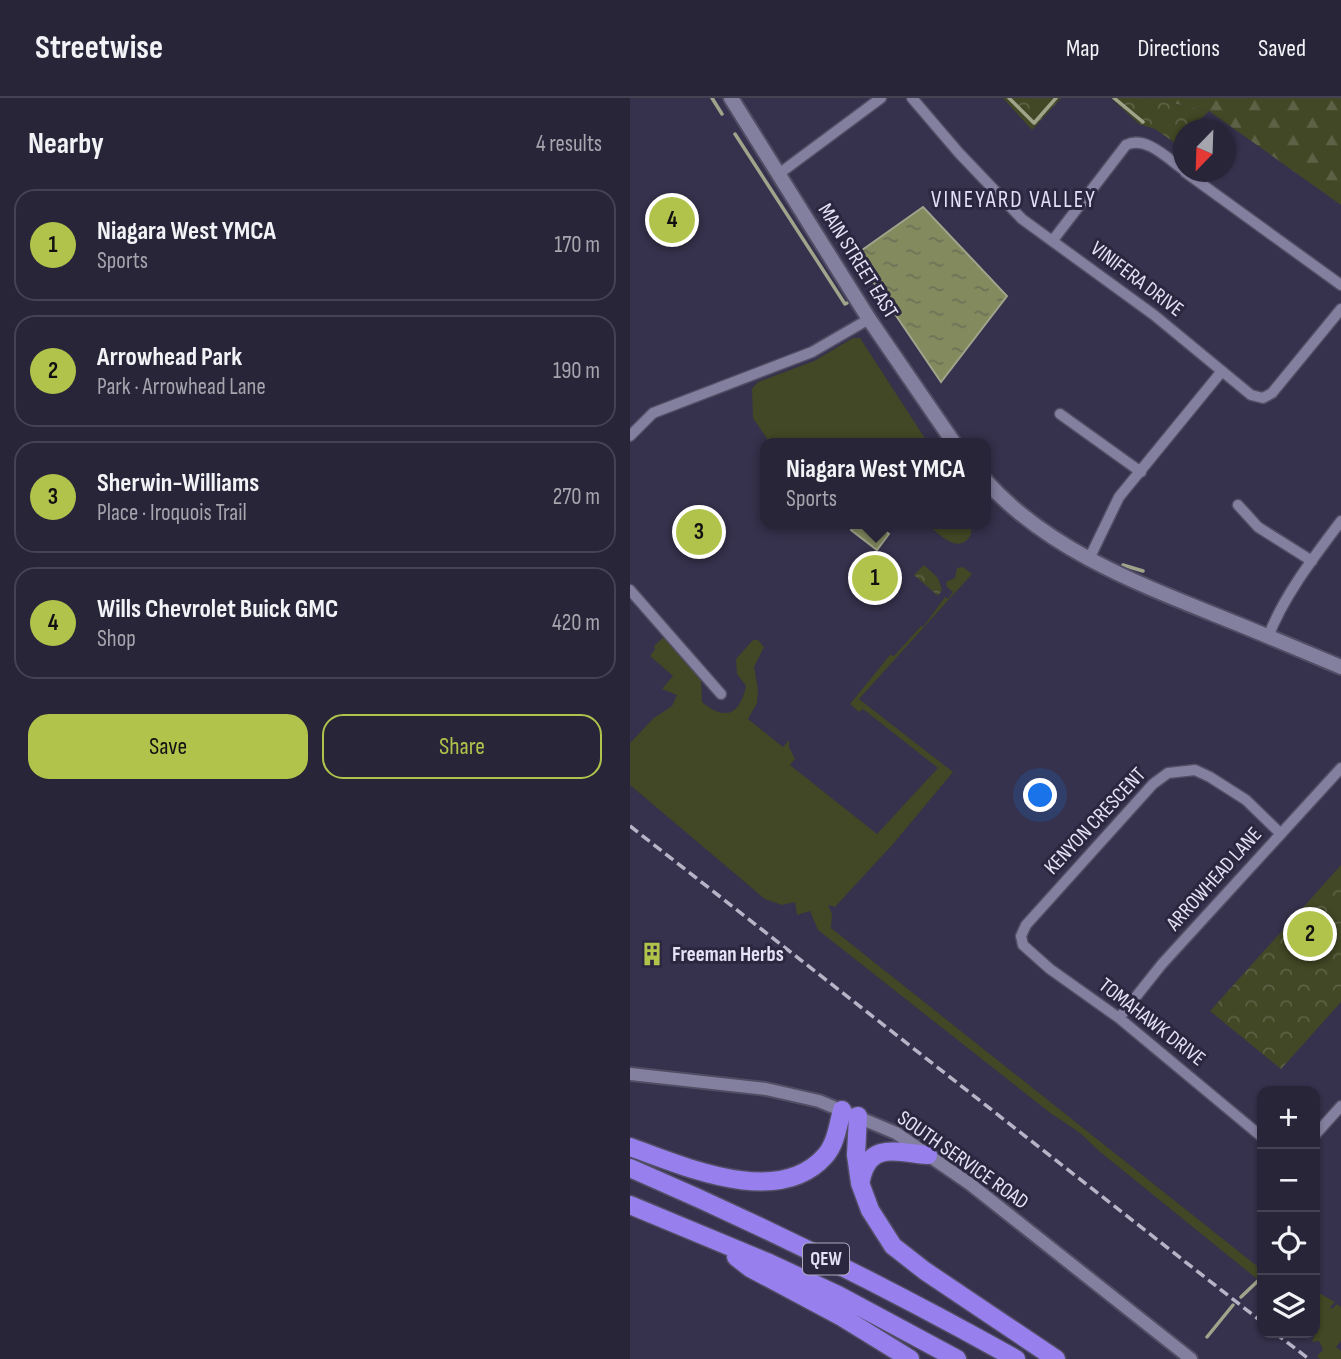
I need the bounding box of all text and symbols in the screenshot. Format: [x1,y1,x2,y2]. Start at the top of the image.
text: Streetwise [35,28,163,68]
text: Map [1066,34,1099,63]
text: Directions [1137,34,1220,63]
text: Saved [1258,34,1306,63]
north arrow [1173,119,1236,182]
text: Nearby [28,126,104,162]
text: 4 results [536,130,602,158]
district label: VINEYARD VALLEY [931,186,1097,214]
pin: 4 [649,194,695,246]
street label: MAIN STREET EAST [813,199,904,323]
text: Niagara West YMCA [97,216,276,247]
text: 1 [48,231,58,259]
text: 170 m [554,231,600,259]
street label: VINIFERA DRIVE [1086,236,1188,322]
text: Sports [97,247,148,275]
text: Arrowhead Park [97,342,242,373]
text: 2 [48,357,58,385]
text: 190 m [553,357,600,385]
text: Park · Arrowhead Lane [97,373,266,401]
popup [760,438,991,529]
text: Niagara West YMCA [786,454,965,485]
text: Sherwin-Williams [97,468,259,499]
text: 3 [48,483,58,511]
text: 270 m [553,483,600,511]
text: Sports [786,485,837,513]
text: Place · Iroquois Trail [97,499,247,527]
pin: 3 [676,506,722,558]
pin: 1 [852,552,898,604]
text: Wills Chevrolet Buick GMC [97,594,338,625]
text: 4 [48,609,58,637]
text: 420 m [552,609,600,637]
text: Shop [97,625,136,653]
button: Save [28,714,308,779]
button: Share [322,714,602,779]
street label: KENYON CRESCENT [1039,762,1151,880]
your location [1023,778,1057,812]
street label: ARROWHEAD LANE [1160,822,1267,937]
pin: 2 [1287,908,1333,960]
building icon: Freeman Herbs [638,940,666,968]
place label: Freeman Herbs [672,942,784,967]
street label: TOMAHAWK DRIVE [1094,973,1210,1071]
map controls [1257,1086,1320,1338]
button: + [1257,1086,1320,1149]
street label: SOUTH SERVICE ROAD [893,1105,1033,1215]
button: − [1257,1149,1320,1212]
button: locate [1257,1212,1320,1275]
road number: QEW [803,1244,849,1274]
button: layers [1257,1275,1320,1338]

